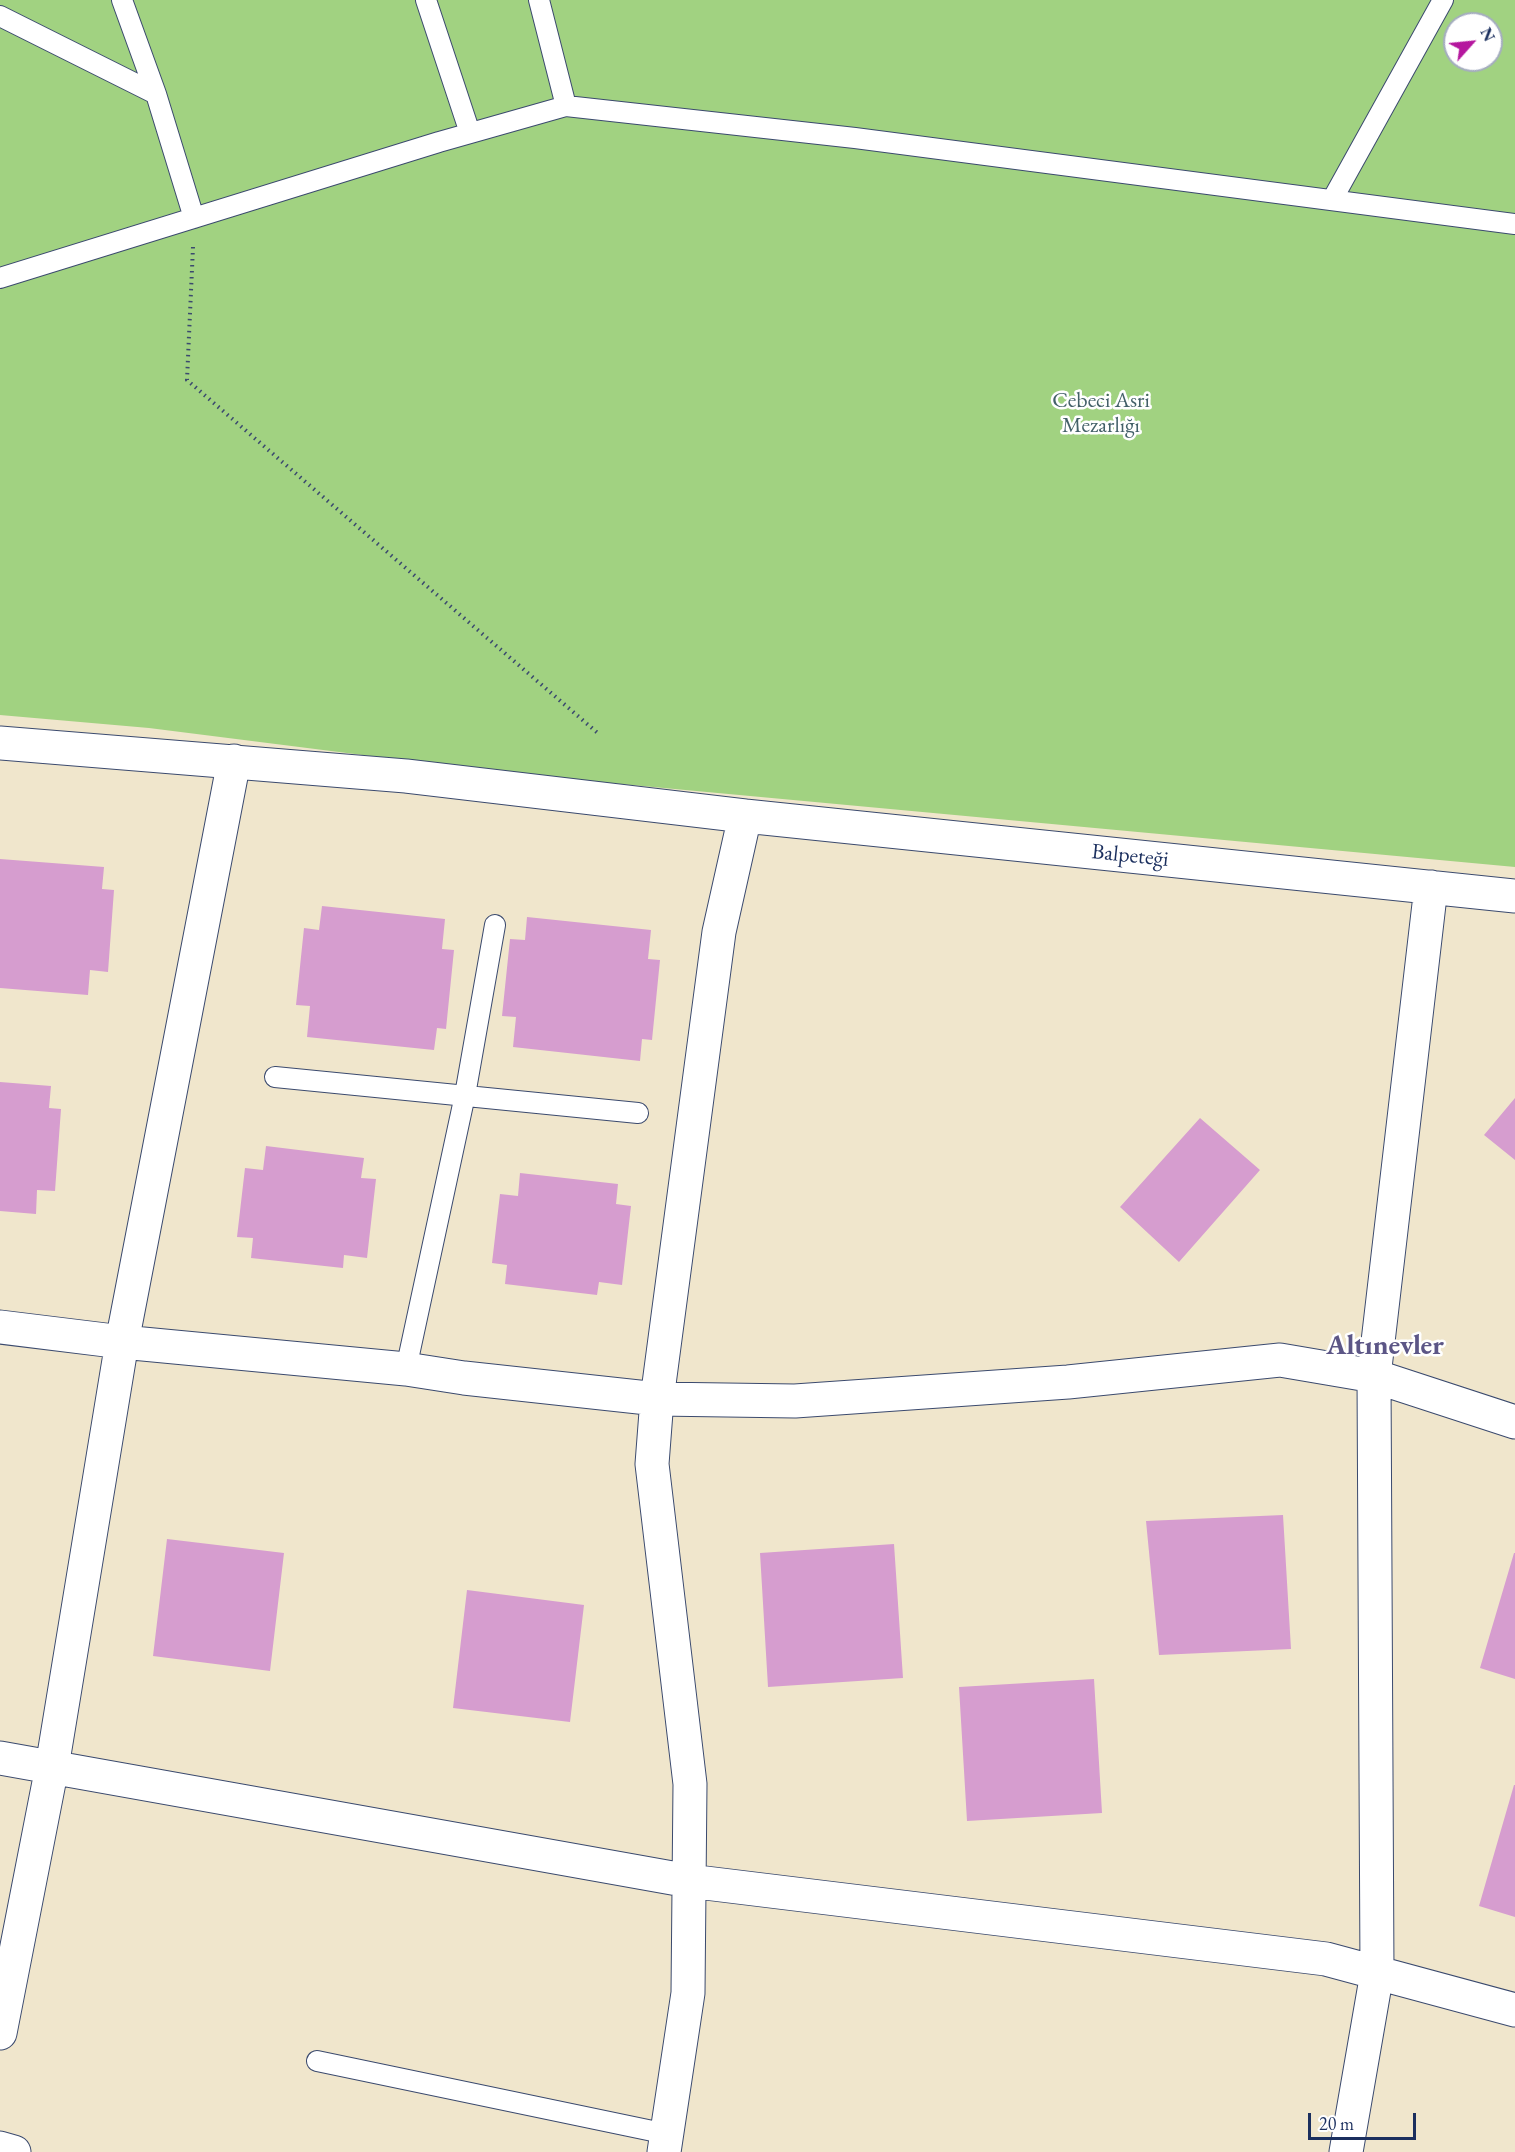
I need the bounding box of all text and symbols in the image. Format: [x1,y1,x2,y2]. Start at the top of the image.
north arrow [1443,12,1503,72]
text: N [1475,24,1500,45]
park label: Cebeci Asri Mezarlığı [1052,388,1150,440]
street label: Balpeteği [1090,839,1170,873]
district label: Altınevler [1326,1329,1444,1363]
scale bar [1311,2101,1419,2139]
text: 20 m [1319,2112,1354,2135]

